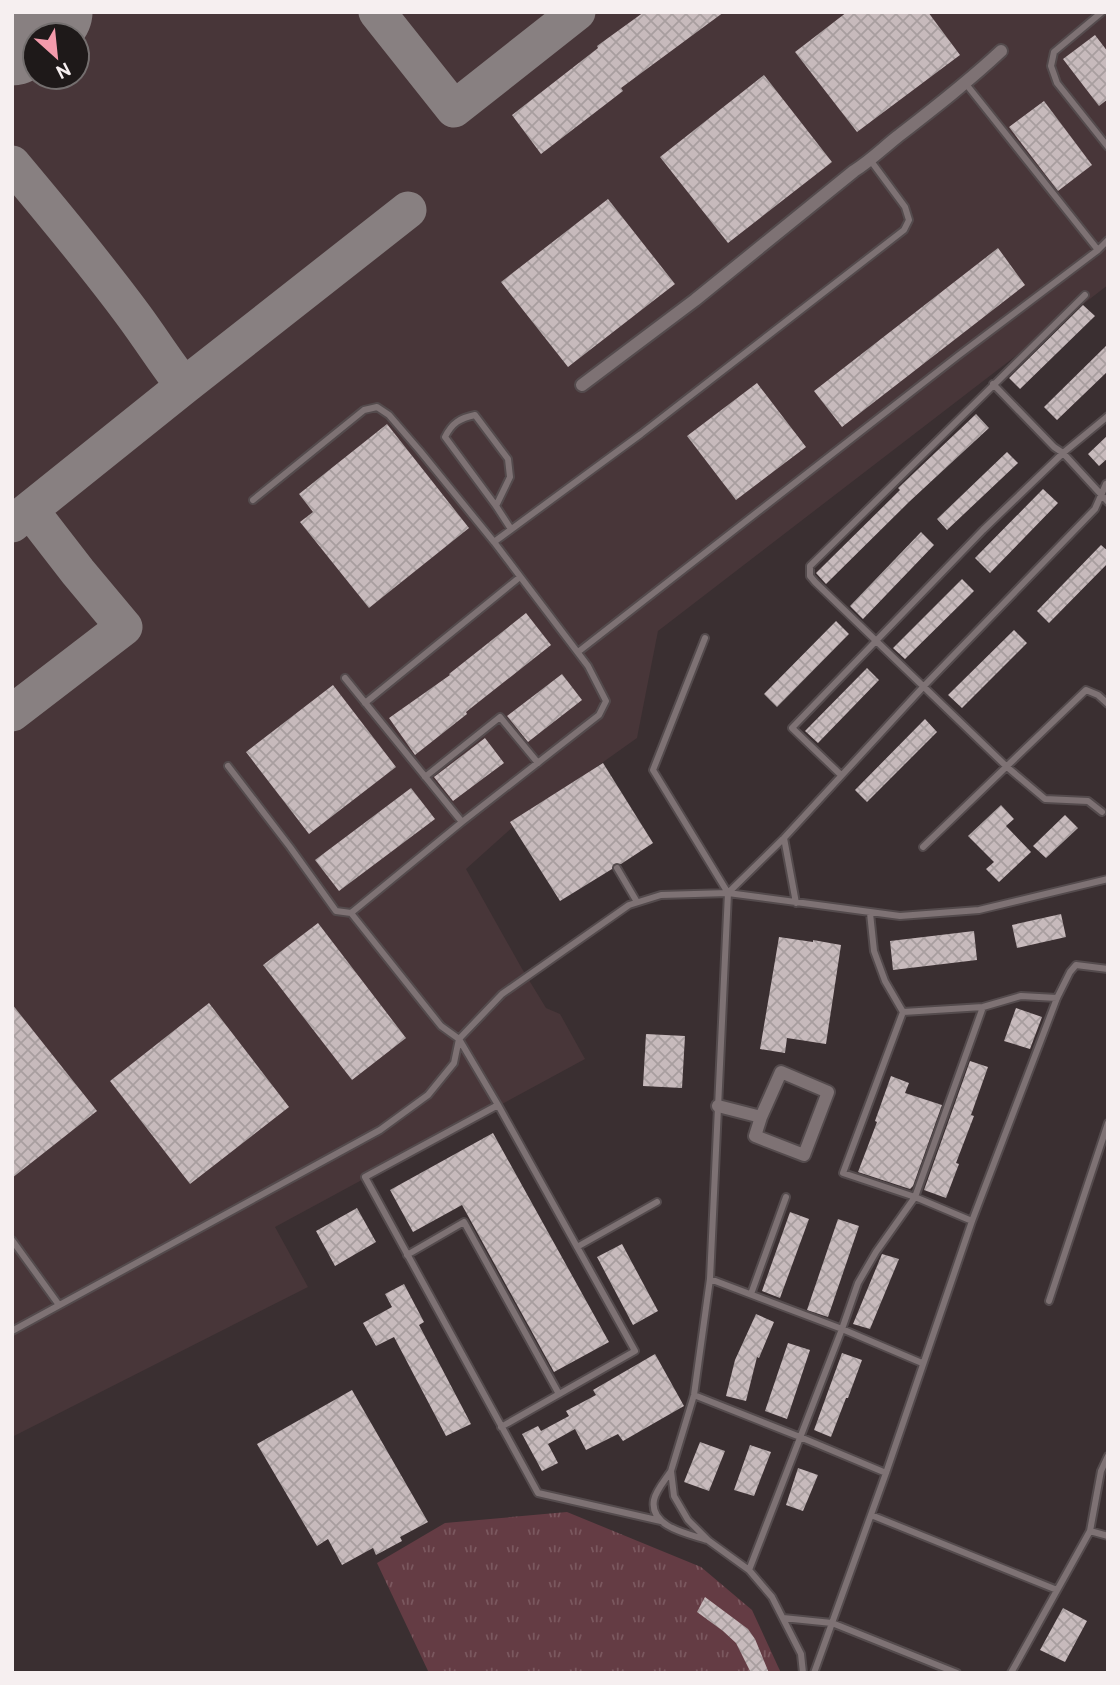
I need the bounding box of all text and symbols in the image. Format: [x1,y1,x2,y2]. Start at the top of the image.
north arrow [21,21,91,91]
text: N [51,56,74,83]

